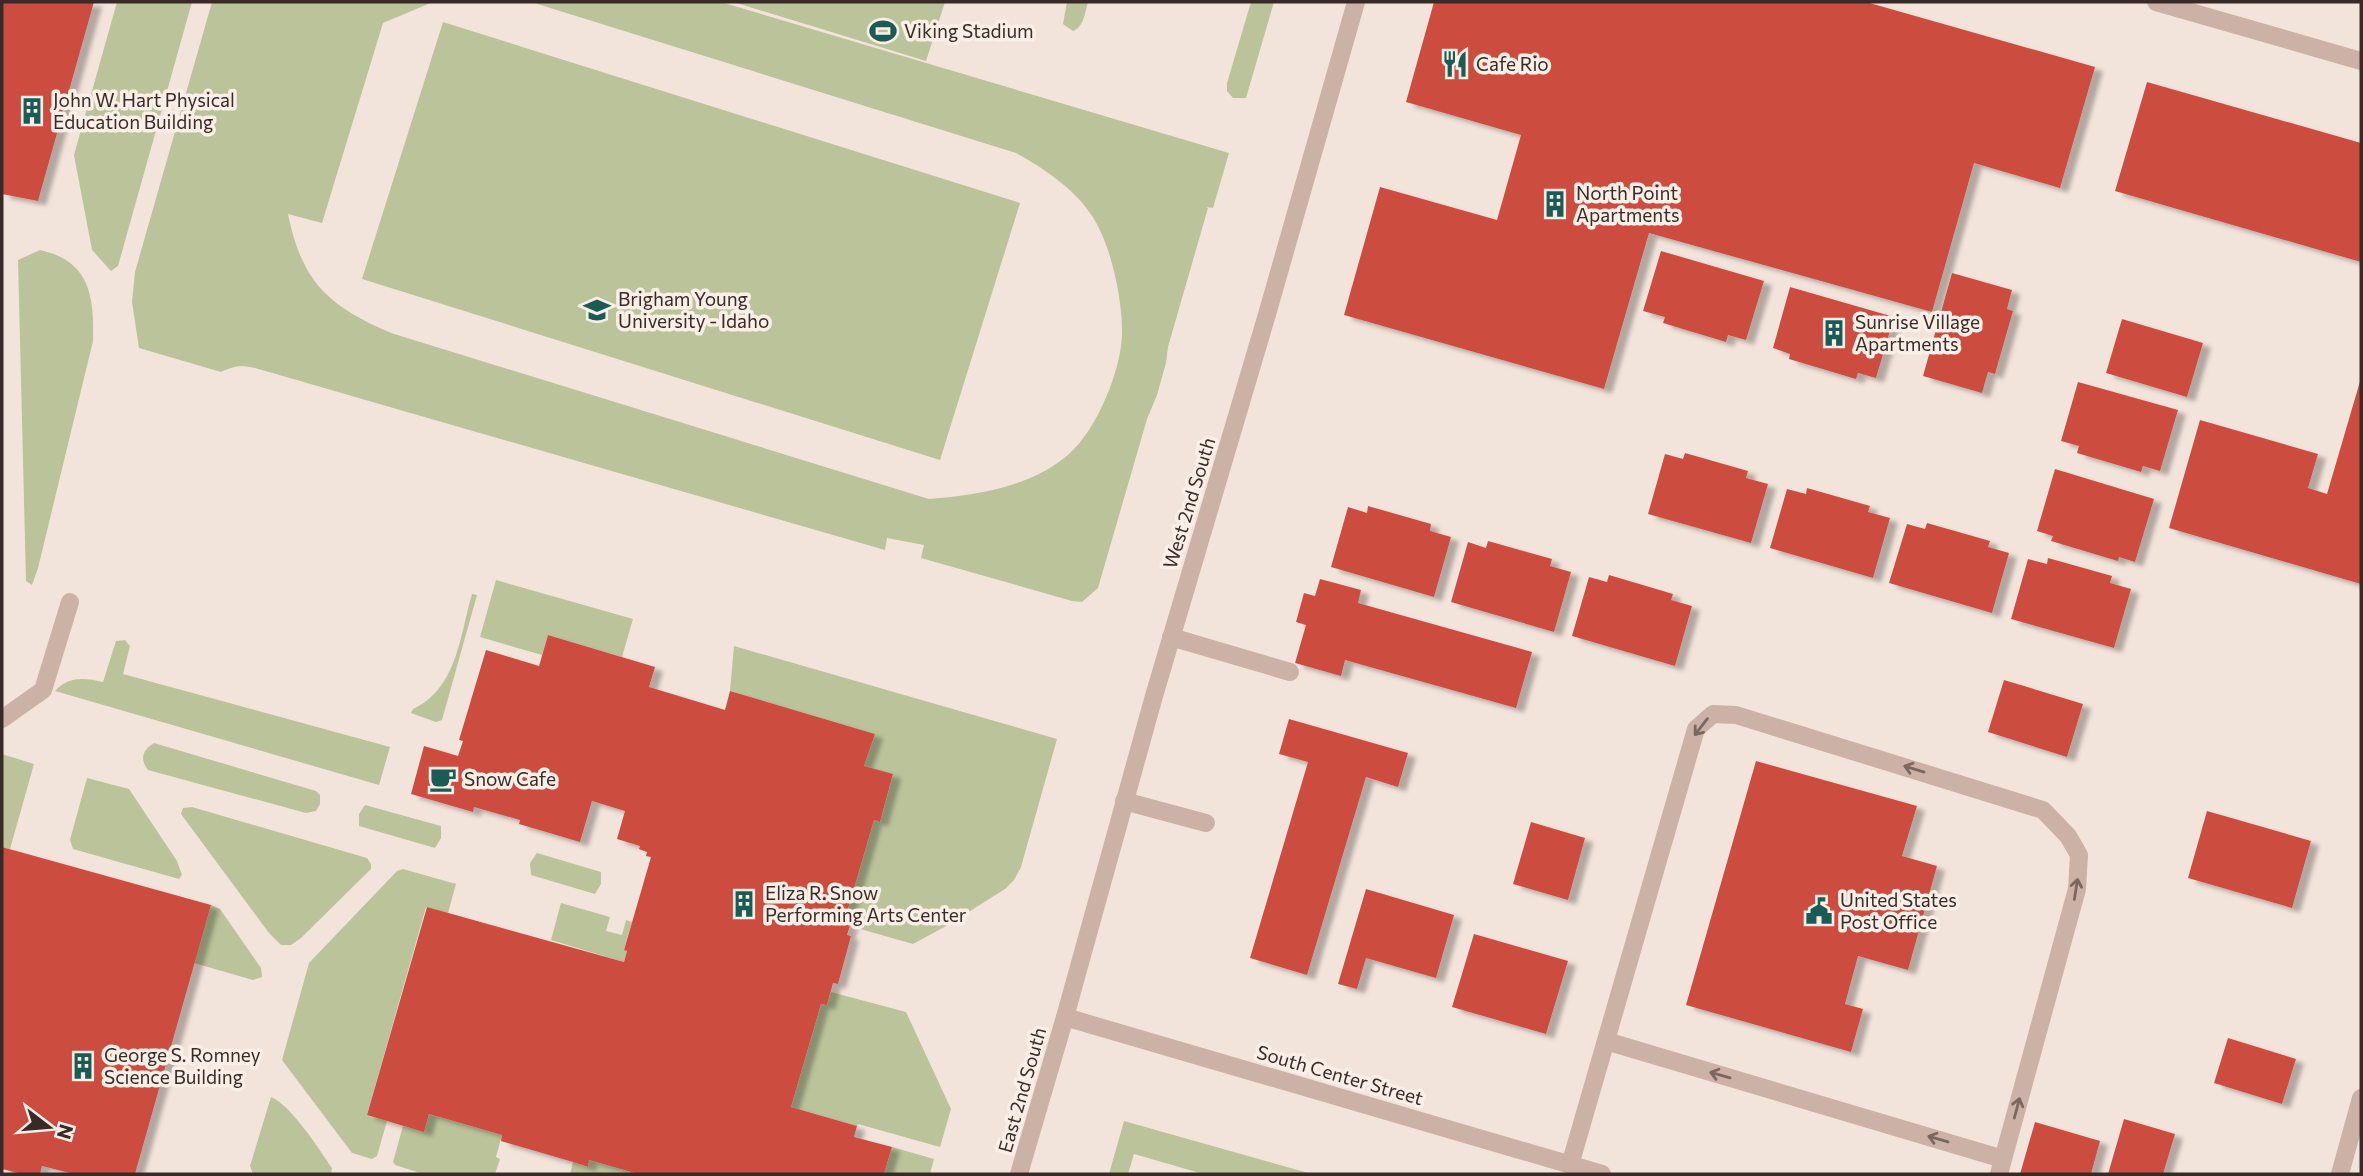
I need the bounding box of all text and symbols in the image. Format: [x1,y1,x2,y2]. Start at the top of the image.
sports icon: Viking Stadium [868,16,898,46]
place label: Viking Stadium [904,19,1034,42]
restaurant icon: Cafe Rio [1440,49,1470,79]
place label: Cafe Rio [1476,52,1549,75]
place label: John W. Hart Physical Education Building [53,88,235,133]
building icon: John W. Hart Physical Education Building [17,96,47,126]
place label: North Point Apartments [1576,181,1680,226]
building icon: North Point Apartments [1540,189,1570,219]
place label: Brigham Young University - Idaho [618,287,769,332]
school or university icon: Brigham Young University - Idaho [582,295,612,325]
place label: Sunrise Village Apartments [1855,310,1980,355]
building icon: Sunrise Village Apartments [1819,318,1849,348]
street label: West 2nd South [1158,435,1219,571]
one-way arrow [1694,718,1709,737]
one-way arrow [1903,762,1925,775]
cafe icon: Snow Cafe [428,764,458,794]
place label: Snow Cafe [464,767,556,790]
one-way arrow [2070,878,2083,901]
place label: Eliza R. Snow Performing Arts Center [765,881,967,926]
place label: United States Post Office [1840,888,1957,933]
building icon: Eliza R. Snow Performing Arts Center [729,889,759,919]
public building icon: United States Post Office [1804,896,1834,926]
street label: East 2nd South [993,1025,1050,1155]
street label: South Center Street [1254,1040,1426,1109]
place label: George S. Romney Science Building [104,1043,261,1088]
building icon: George S. Romney Science Building [68,1051,98,1081]
one-way arrow [1709,1068,1731,1081]
north arrow [14,1092,84,1162]
one-way arrow [2011,1098,2024,1120]
text: N [53,1122,79,1142]
one-way arrow [1927,1132,1949,1145]

